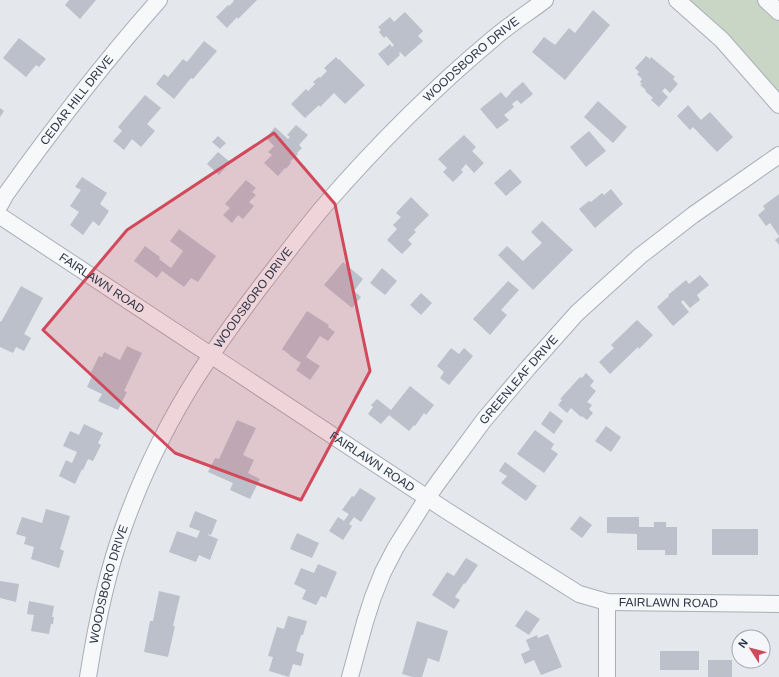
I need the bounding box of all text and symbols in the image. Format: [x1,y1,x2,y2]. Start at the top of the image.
street label: WOODSBORO DRIVE [420,14,522,105]
street label: CEDAR HILL DRIVE [37,52,116,148]
street label: WOODSBORO DRIVE [211,244,295,351]
street label: FAIRLAWN ROAD [57,250,147,316]
street label: GREENLEAF DRIVE [476,332,561,427]
street label: FAIRLAWN ROAD [327,429,418,495]
street label: WOODSBORO DRIVE [87,523,131,645]
street label: FAIRLAWN ROAD [619,595,718,610]
north arrow [731,629,771,669]
text: N [736,636,750,650]

